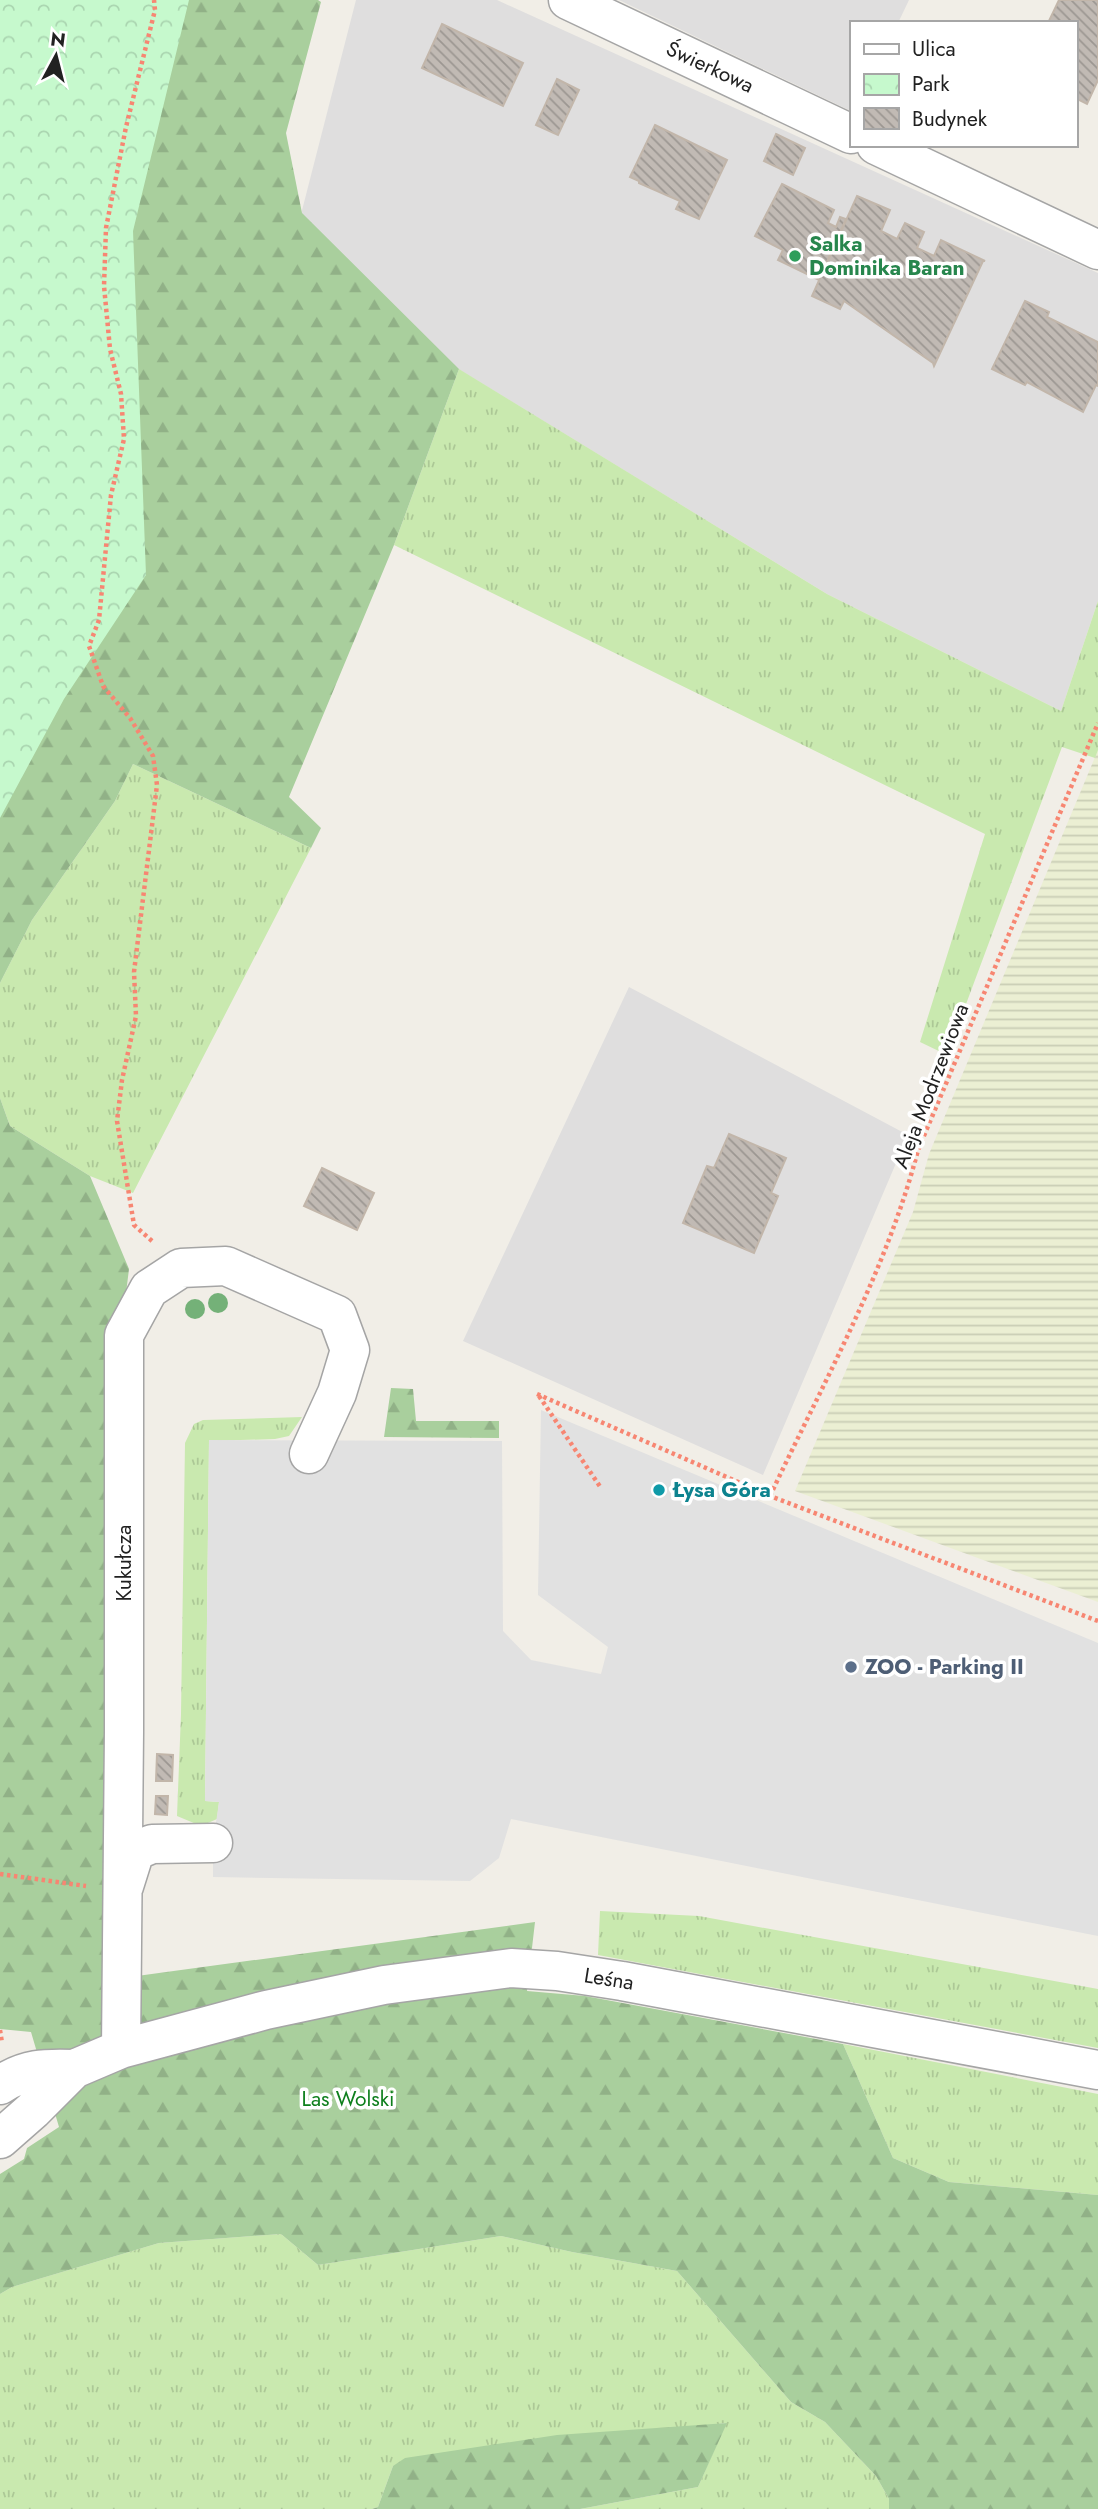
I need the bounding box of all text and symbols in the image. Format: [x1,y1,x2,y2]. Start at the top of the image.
north arrow [21,21,91,91]
legend [850,21,1077,147]
text: N [49,25,67,54]
street label: Świerkowa [661,34,759,100]
text: Ulica [912,34,956,64]
text: Park [912,69,950,99]
text: Budynek [912,104,988,134]
place label: Salka Dominika Baran [809,229,965,283]
marker: Salka Dominika Baran [787,248,803,264]
street label: Aleja Modrzewiowa [886,999,976,1173]
place label: Łysa Góra [672,1475,771,1505]
marker: Łysa Góra [651,1482,667,1498]
street label: Kukułcza [109,1525,139,1601]
place label: ZOO - Parking II [865,1652,1024,1682]
marker: ZOO - Parking II [843,1659,859,1675]
street label: Leśna [582,1960,636,1998]
park label: Las Wolski [302,2084,394,2114]

